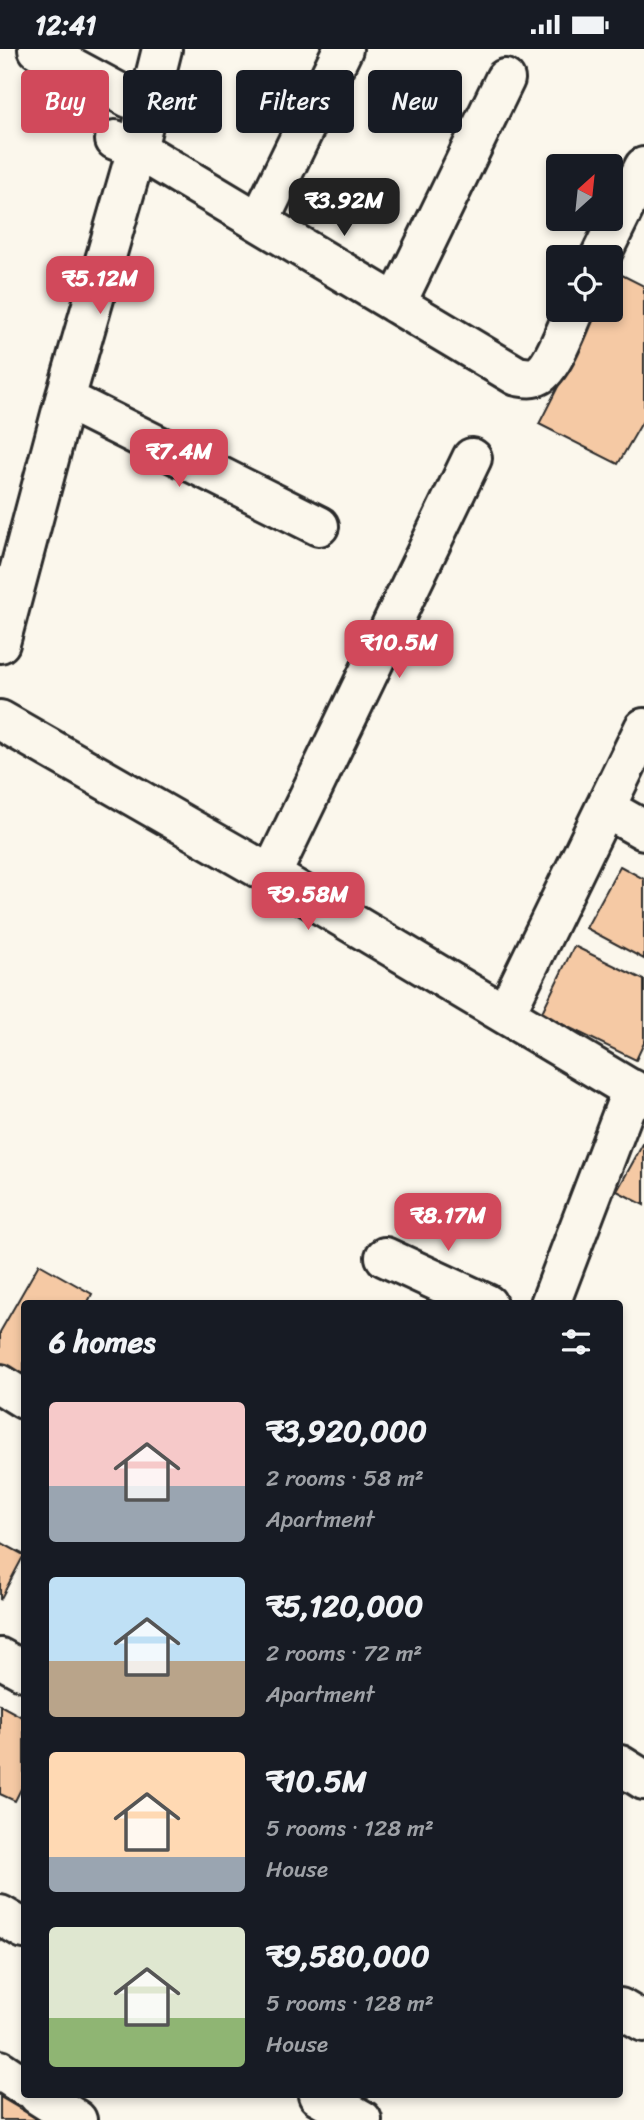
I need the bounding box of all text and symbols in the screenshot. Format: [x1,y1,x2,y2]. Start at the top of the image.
text: 12:41 [35,2,96,48]
chip: Buy [21,70,109,133]
chip: Rent [123,70,222,133]
chip: Filters [236,70,354,133]
chip: New [368,70,462,133]
north arrow [546,154,623,231]
map controls [546,154,623,322]
pin: ₹3.92M [287,179,401,238]
text: ₹3.92M [305,180,383,221]
button: locate [546,245,623,322]
pin: ₹5.12M [43,257,157,316]
text: ₹5.12M [62,258,138,299]
pin: ₹7.4M [130,429,228,489]
text: ₹7.4M [146,431,212,472]
pin: ₹10.5M [342,621,456,680]
text: ₹10.5M [360,622,438,663]
pin: ₹9.58M [251,873,365,932]
text: ₹9.58M [268,874,348,915]
pin: ₹8.17M [391,1193,505,1253]
text: ₹8.17M [410,1195,486,1236]
text: 6 homes [49,1315,156,1369]
icon: filters [557,1323,595,1361]
text: ₹3,920,000 [266,1404,427,1458]
icon: home [105,1430,189,1514]
text: 2 rooms · 58 m² [266,1458,424,1499]
text: Apartment [266,1499,375,1540]
text: ₹5,120,000 [266,1579,423,1633]
icon: home [105,1605,189,1689]
text: 2 rooms · 72 m² [266,1633,422,1674]
text: Apartment [266,1674,375,1715]
text: ₹10.5M [266,1754,367,1808]
icon: home [105,1780,189,1864]
text: 5 rooms · 128 m² [266,1808,434,1849]
text: House [266,1849,328,1890]
text: ₹9,580,000 [266,1929,430,1983]
icon: home [105,1955,189,2039]
text: 5 rooms · 128 m² [266,1983,434,2024]
text: House [266,2024,328,2065]

